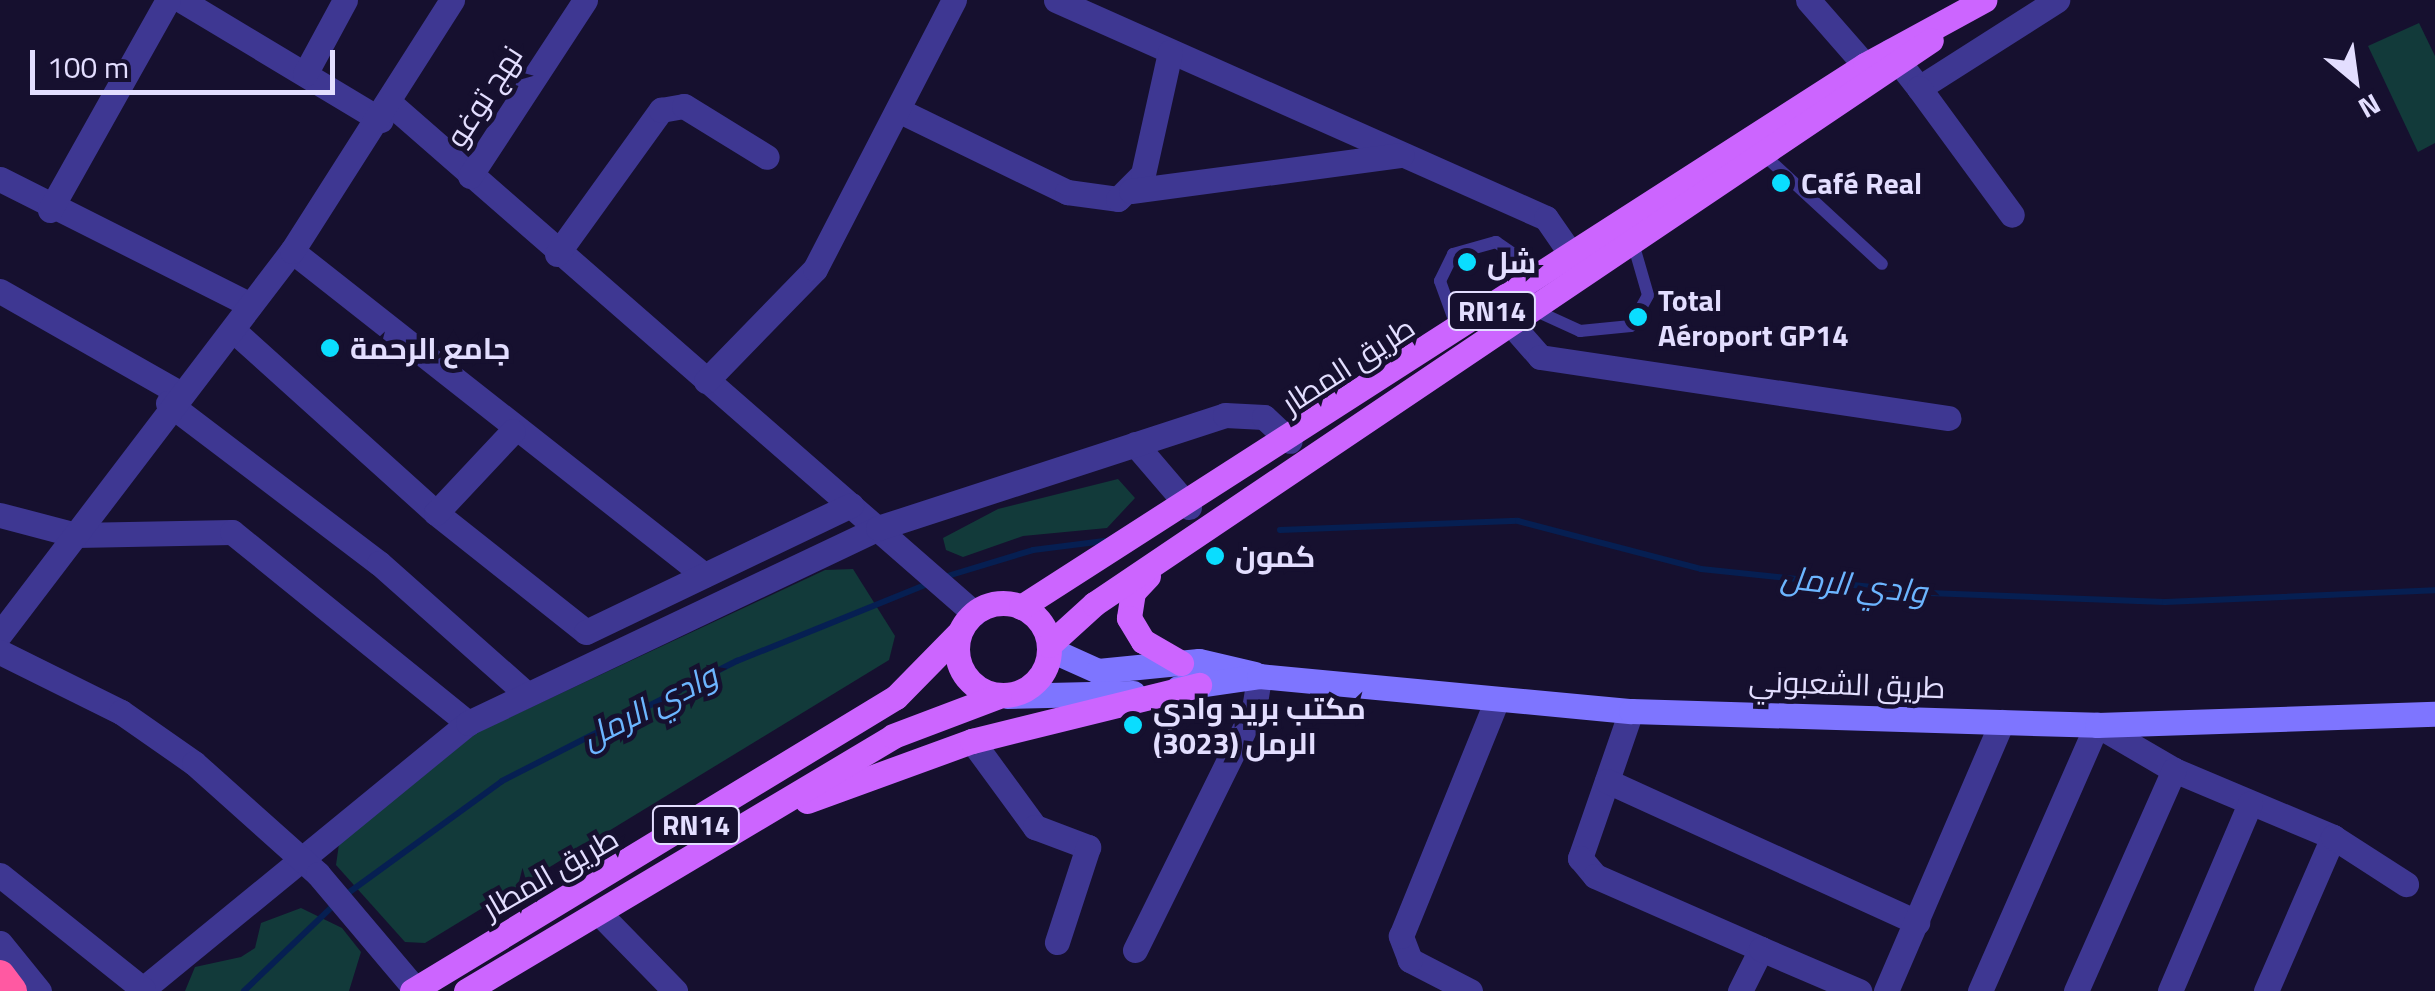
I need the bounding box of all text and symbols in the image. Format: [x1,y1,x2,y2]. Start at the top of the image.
scale bar [35,30,340,92]
north arrow [2305,30,2405,130]
street label: نهج توغو [438,39,530,153]
text: 100 m [47,44,129,90]
text: N [2351,83,2389,130]
place label: Café Real [1801,165,1922,201]
marker: Café Real [1770,172,1792,194]
place label: شل [1487,244,1536,280]
marker: شل [1456,251,1478,273]
place label: Total Aéroport GP14 [1658,282,1849,352]
road number: RN14 [1447,288,1537,334]
marker: Total Aéroport GP14 [1627,306,1649,328]
street label: طريق المطار [1275,309,1421,421]
place label: جامع الرحمة [350,330,510,366]
marker: جامع الرحمة [319,337,341,359]
place label: كمون [1235,538,1315,574]
marker: كمون [1204,545,1226,567]
water label: وادي الرمل [1779,557,1929,611]
water label: وادي الرمل [575,655,723,757]
street label: طريق الشعبوني [1748,663,1946,705]
place label: مكتب بريد وادي الرمل (3023) [1153,690,1366,760]
marker: مكتب بريد وادي الرمل (3023) [1122,714,1144,736]
road number: RN14 [651,802,741,848]
street label: طريق المطار [476,820,624,926]

